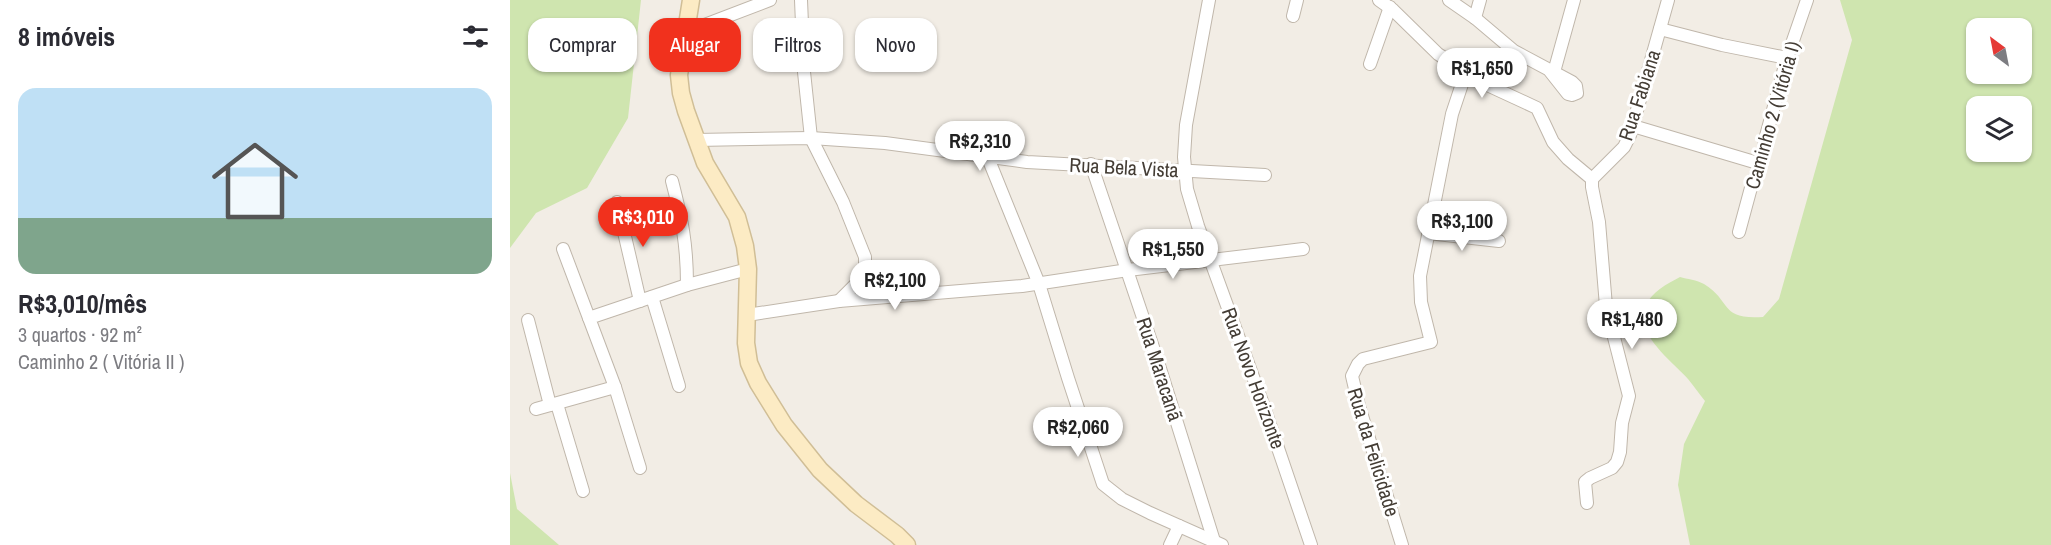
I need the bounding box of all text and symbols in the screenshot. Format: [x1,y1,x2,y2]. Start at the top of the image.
chip: Comprar [528,18,637,72]
chip: Alugar [649,18,741,72]
chip: Filtros [753,18,843,72]
chip: Novo [855,18,937,72]
north arrow [1966,18,2032,84]
map controls [1966,18,2032,162]
text: 8 imóveis [18,19,115,54]
icon: filters [459,20,492,53]
street label: Caminho 2 (Vitória I) [1738,38,1806,192]
street label: Rua Fabiana [1612,46,1666,144]
pin: R$1,650 [1427,48,1537,99]
text: R$1,650 [1451,54,1513,81]
button: layers [1966,96,2032,162]
pin: R$2,310 [925,121,1035,172]
icon: home [201,127,309,235]
text: R$2,310 [949,127,1011,154]
street label: Rua Bela Vista [1069,151,1179,183]
pin: R$3,010 [588,197,698,248]
pin: R$3,100 [1407,201,1517,252]
text: R$3,010 [612,203,674,230]
text: R$3,100 [1431,207,1493,234]
pin: R$1,550 [1118,229,1228,280]
text: R$1,550 [1142,235,1204,262]
pin: R$2,100 [840,260,950,311]
text: R$2,100 [864,266,926,293]
text: R$3,010/mês [18,286,147,321]
pin: R$1,480 [1577,299,1687,350]
street label: Rua Novo Horizonte [1216,304,1292,452]
text: R$1,480 [1601,305,1663,332]
street label: Rua Maracanã [1131,314,1189,424]
text: 3 quartos · 92 m² [18,321,142,348]
text: Caminho 2 ( Vitória II ) [18,348,185,375]
street label: Rua da Felicidade [1342,384,1406,520]
pin: R$2,060 [1023,407,1133,458]
text: R$2,060 [1047,413,1109,440]

